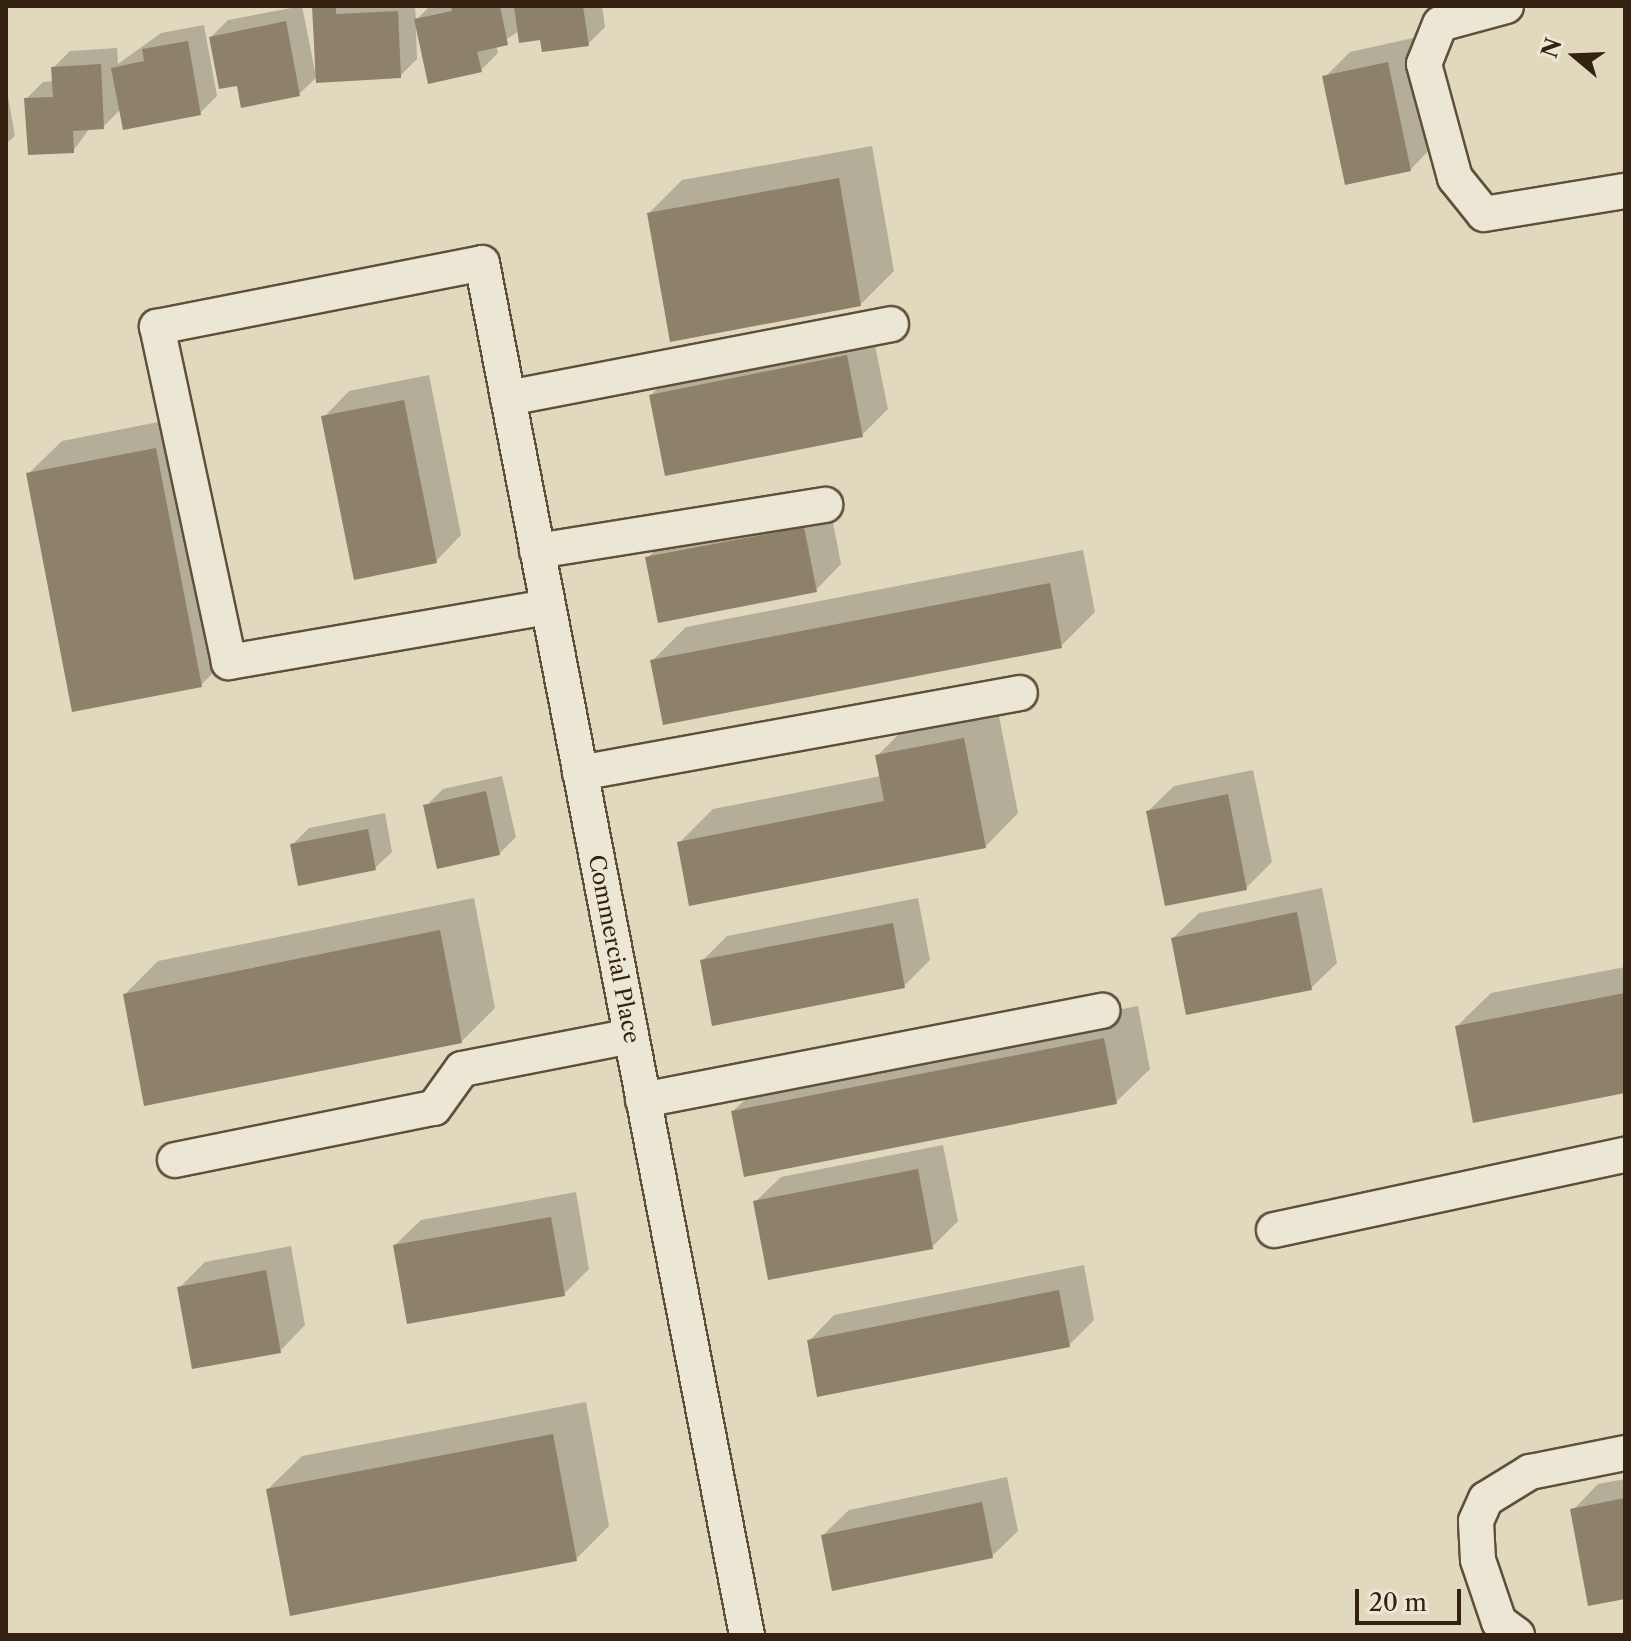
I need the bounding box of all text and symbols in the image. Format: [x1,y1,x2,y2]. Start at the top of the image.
north arrow [1535,16,1615,96]
text: N [1536,35,1568,61]
street label: Commercial Place [583,852,645,1046]
scale bar [1359,1573,1465,1623]
text: 20 m [1369,1588,1427,1617]

